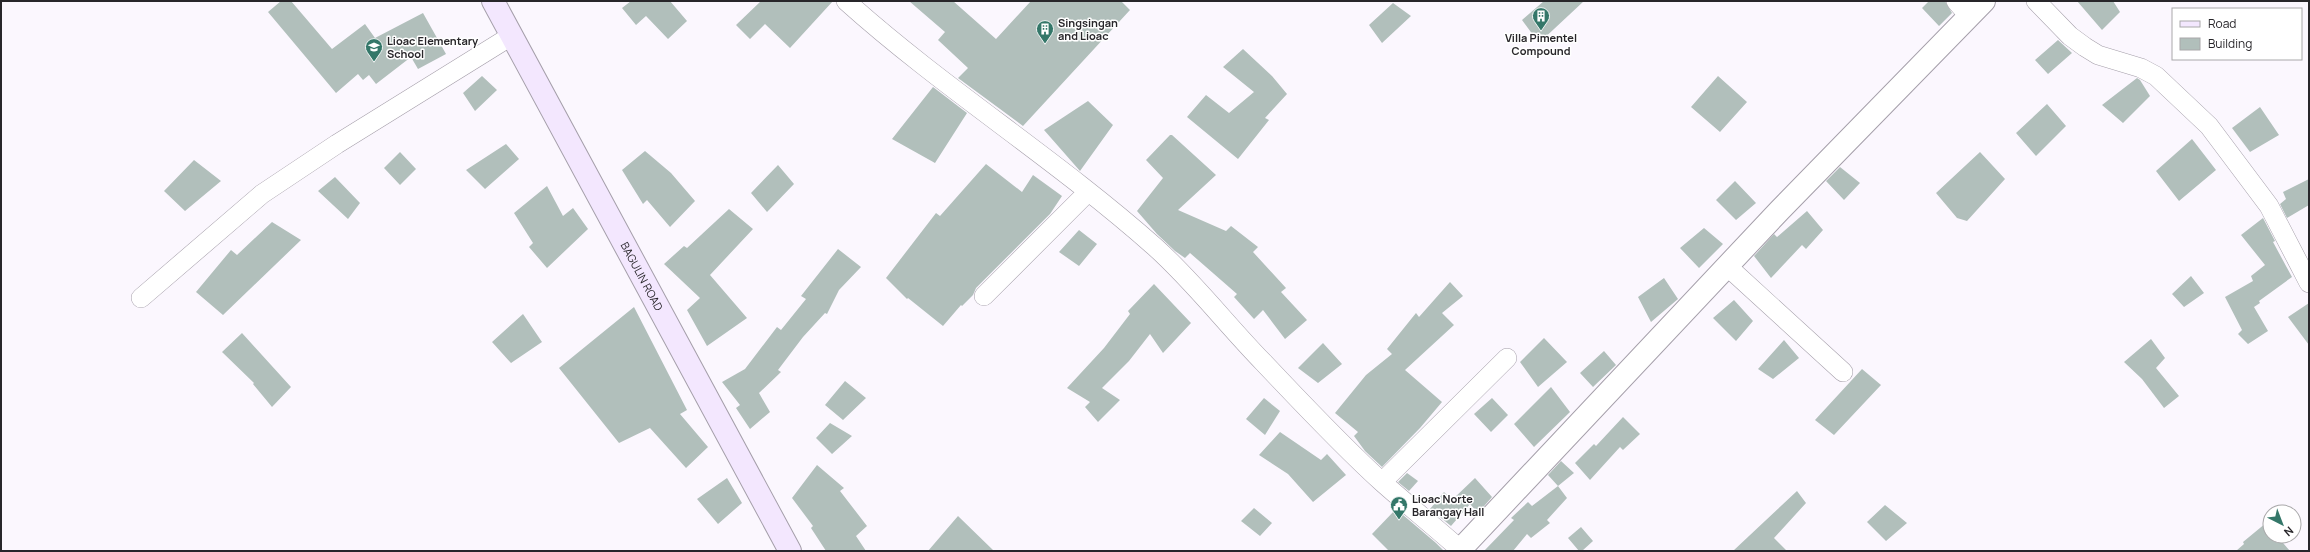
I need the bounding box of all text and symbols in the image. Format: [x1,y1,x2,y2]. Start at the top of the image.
building icon: Villa Pimentel Compound [1531,6,1551,31]
legend [2172,8,2302,60]
place label: Singsingan and Lioac [1058,15,1118,43]
text: Road [2208,15,2236,32]
building icon: Singsingan and Lioac [1035,19,1055,44]
place label: Villa Pimentel Compound [1505,30,1577,58]
place label: Lioac Elementary School [387,33,479,61]
text: Building [2208,35,2252,52]
school or university icon: Lioac Elementary School [364,37,384,62]
street label: BAGULIN ROAD [618,239,667,313]
place label: Lioac Norte Barangay Hall [1412,491,1484,519]
public building icon: Lioac Norte Barangay Hall [1389,495,1409,520]
north arrow [2262,504,2302,544]
text: N [2281,524,2297,540]

